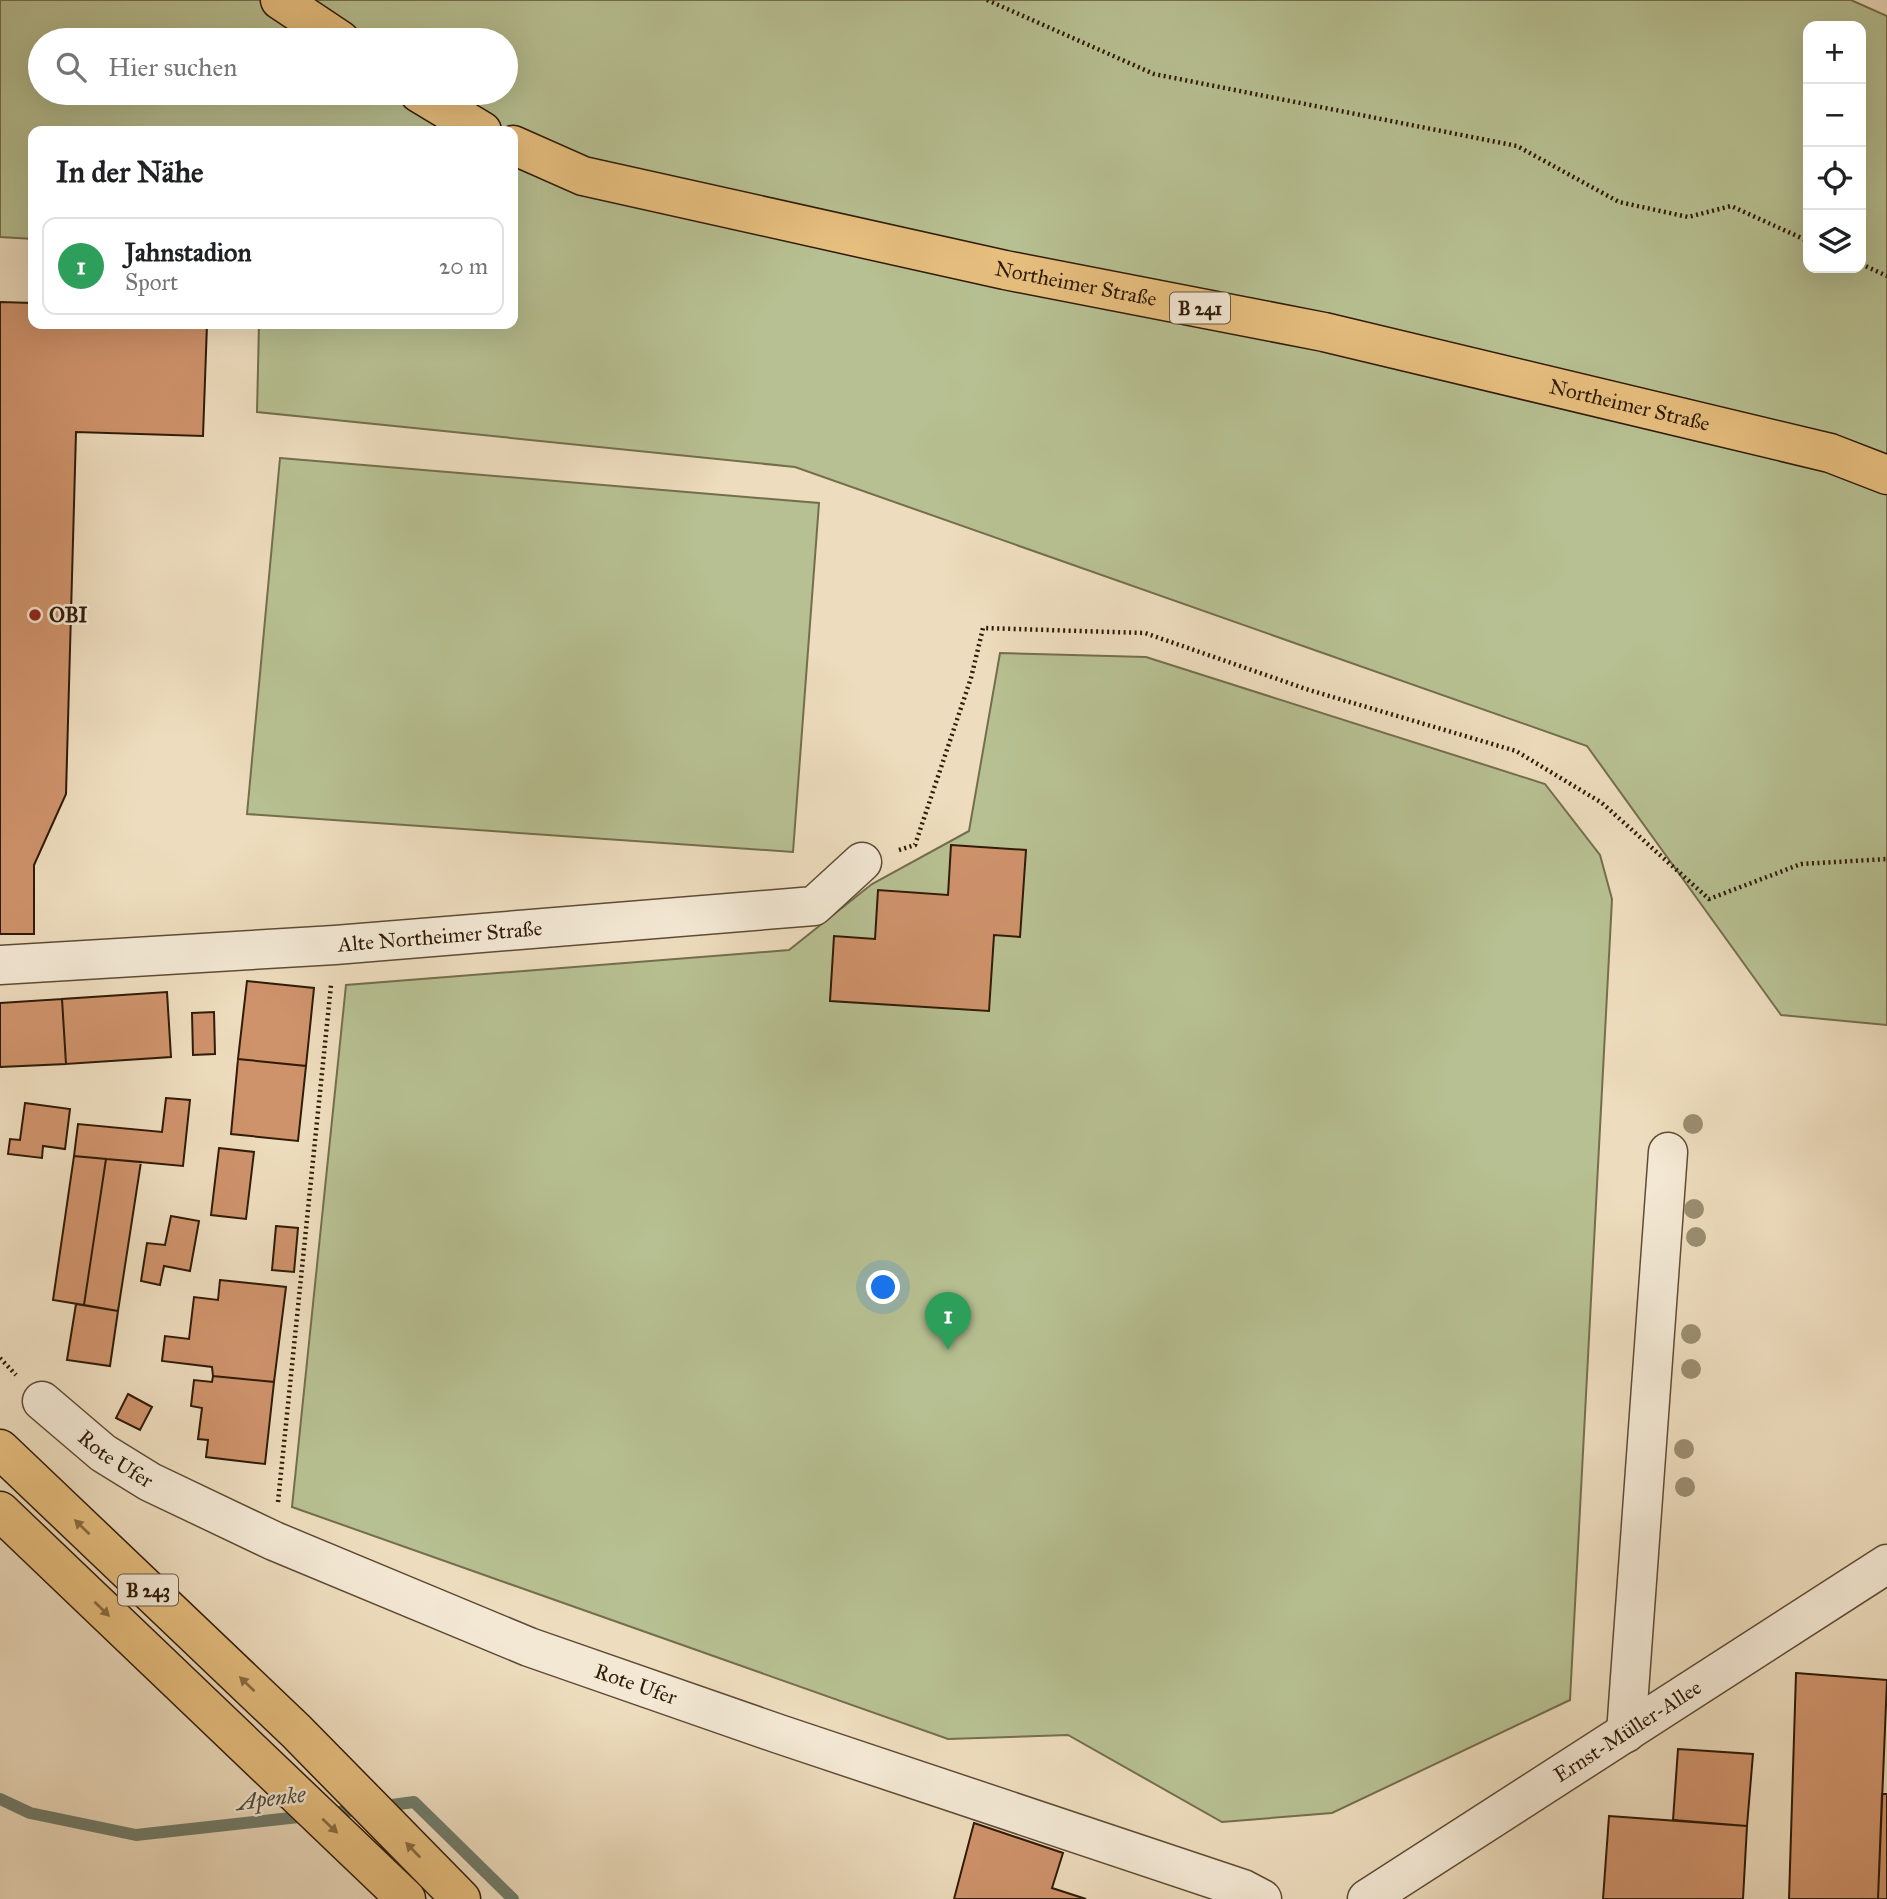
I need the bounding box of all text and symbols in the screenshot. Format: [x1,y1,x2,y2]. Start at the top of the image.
map controls [1803,21,1866,273]
button: + [1803,21,1866,84]
search box [28,28,518,105]
icon: search [52,48,90,86]
text: Hier suchen [108,51,237,83]
button: − [1803,84,1866,147]
button: locate [1803,147,1866,210]
text: In der Nähe [56,154,204,190]
button: layers [1803,210,1866,273]
text: Jahnstadion [125,236,251,268]
text: 1 [76,252,86,280]
text: 20 m [439,252,488,280]
street label: Northeimer Straße [992,255,1159,312]
text: Sport [125,268,178,296]
road number: B 241 [1170,292,1230,324]
street label: Northeimer Straße [1547,373,1713,437]
place label: OBI [49,602,88,628]
marker: OBI [27,607,43,623]
street label: Alte Northeimer Straße [336,915,543,958]
your location [866,1270,900,1304]
pin: 1 [925,1292,971,1350]
street label: Rote Ufer [72,1424,158,1494]
one-way arrow [74,1520,91,1536]
road number: B 243 [118,1574,178,1606]
one-way arrow [94,1601,111,1618]
street label: Rote Ufer [591,1658,681,1711]
street label: Ernst-Müller-Allee [1549,1674,1706,1788]
one-way arrow [239,1677,256,1693]
water label: Apenke [233,1780,308,1817]
one-way arrow [321,1817,338,1834]
one-way arrow [405,1842,422,1859]

